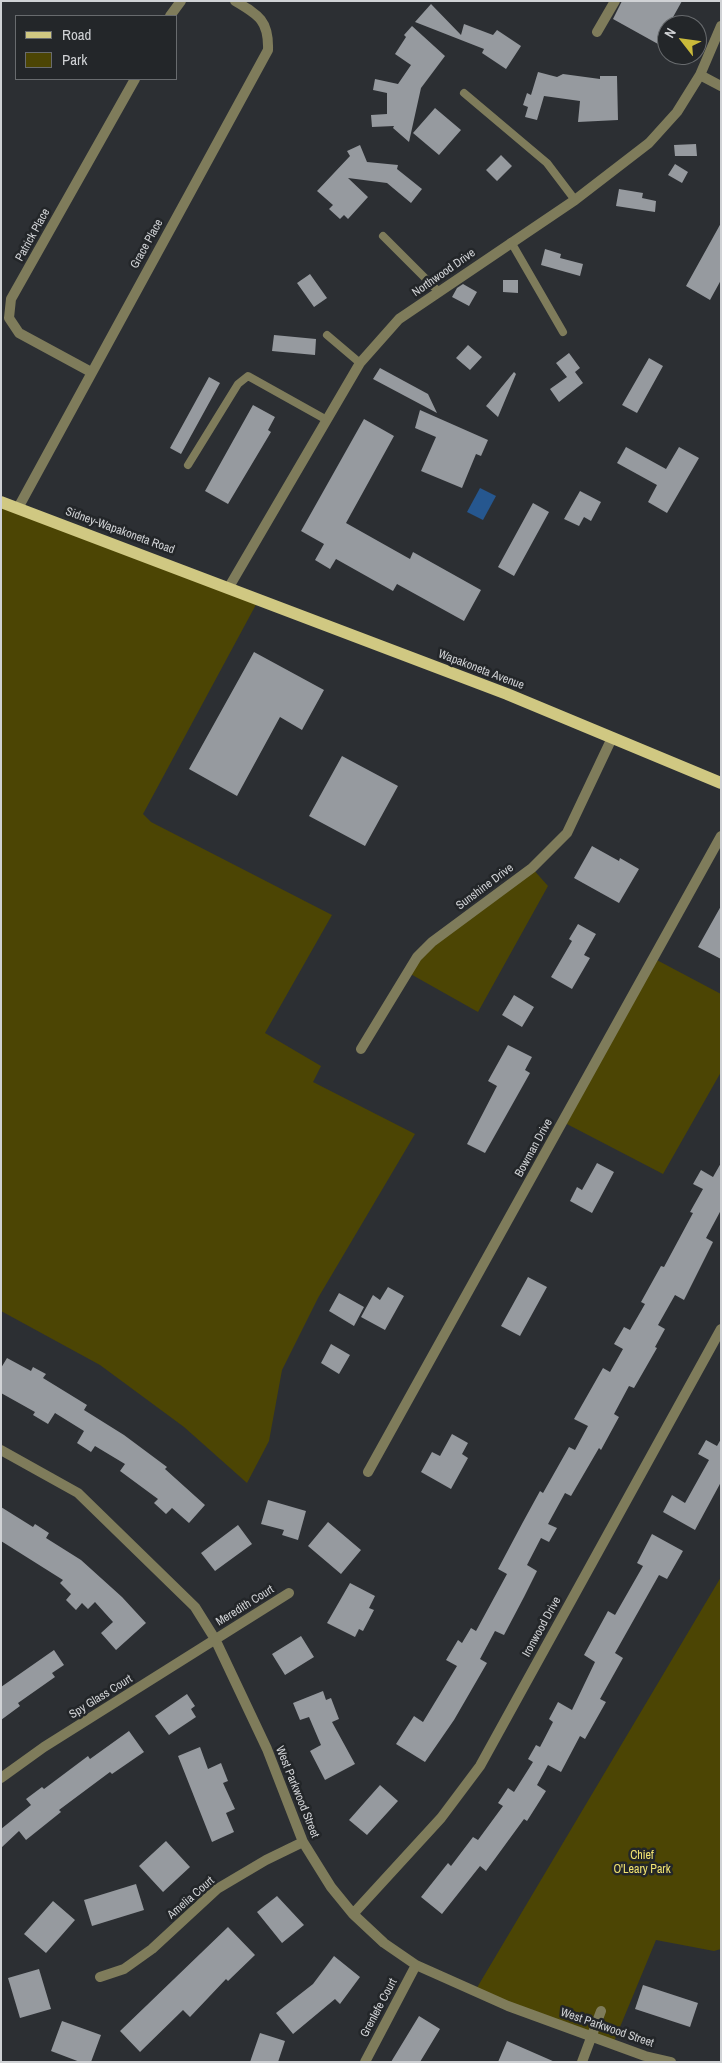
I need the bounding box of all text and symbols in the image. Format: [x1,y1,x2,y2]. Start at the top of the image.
legend [15,15,178,80]
north arrow [657,15,707,65]
text: Road [62,24,91,45]
text: N [660,25,680,41]
text: Park [62,49,87,70]
street label: Patrick Place [13,206,53,264]
street label: Grace Place [128,217,166,271]
street label: Northwood Drive [410,246,478,300]
street label: Sidney-Wapakoneta Road [63,505,177,557]
street label: Wapakoneta Avenue [436,647,526,693]
street label: Sunshine Drive [454,861,516,913]
street label: Bowman Drive [512,1116,556,1180]
street label: Meredith Court [213,1583,277,1629]
street label: Ironwood Drive [520,1594,564,1660]
street label: Spy Glass Court [67,1672,135,1722]
street label: West Parkwood Street [272,1744,322,1840]
park label: Chief O'Leary Park [613,1849,671,1877]
street label: Amelia Court [165,1874,217,1922]
street label: Grenlefe Court [357,1976,401,2040]
street label: West Parkwood Street [558,2005,656,2051]

